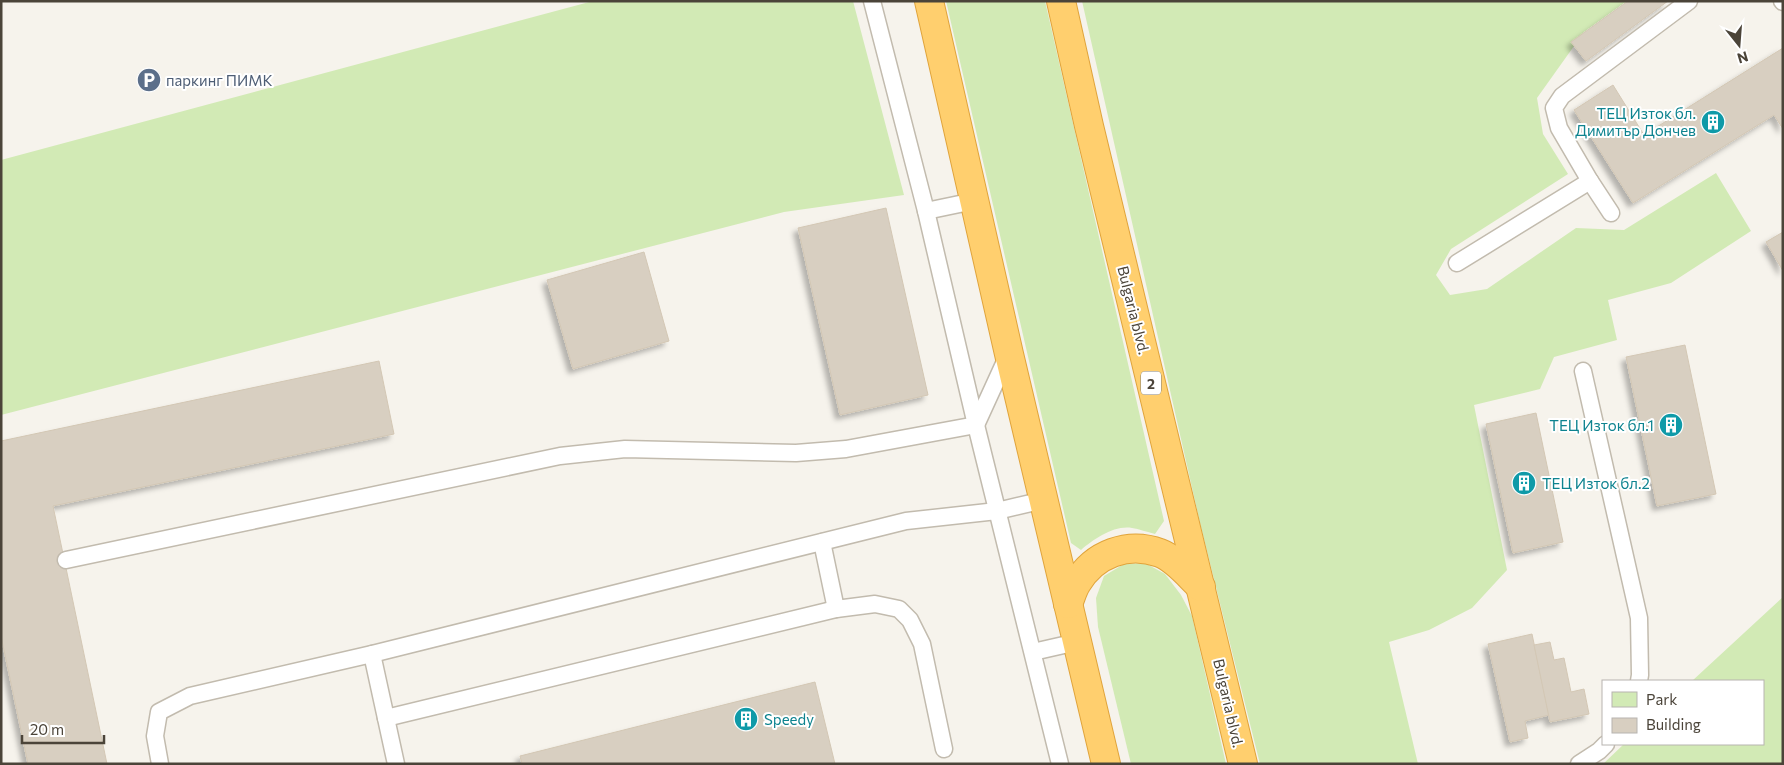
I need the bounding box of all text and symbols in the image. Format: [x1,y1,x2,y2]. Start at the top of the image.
north arrow [1714,20,1764,70]
text: N [1735,48,1750,68]
parking icon: паркинг ПИМК [136,67,162,93]
place label: паркинг ПИМК [166,71,273,89]
place label: ТЕЦ Изток бл. Димитър Дончев [1575,104,1696,139]
building icon: ТЕЦ Изток бл. Димитър Дончев [1700,109,1726,135]
street label: Bulgaria blvd. [1114,264,1154,356]
road number: 2 [1141,372,1161,394]
building icon: ТЕЦ Изток бл.1 [1658,412,1684,438]
place label: ТЕЦ Изток бл.1 [1549,416,1654,434]
building icon: ТЕЦ Изток бл.2 [1511,470,1537,496]
place label: ТЕЦ Изток бл.2 [1542,474,1650,492]
street label: Bulgaria blvd. [1210,657,1248,749]
legend [1602,680,1764,745]
text: Park [1646,690,1677,708]
building icon: Speedy [733,706,759,732]
place label: Speedy [764,710,814,728]
scale bar [22,712,105,744]
text: Building [1646,715,1701,733]
text: 20 m [30,720,64,738]

